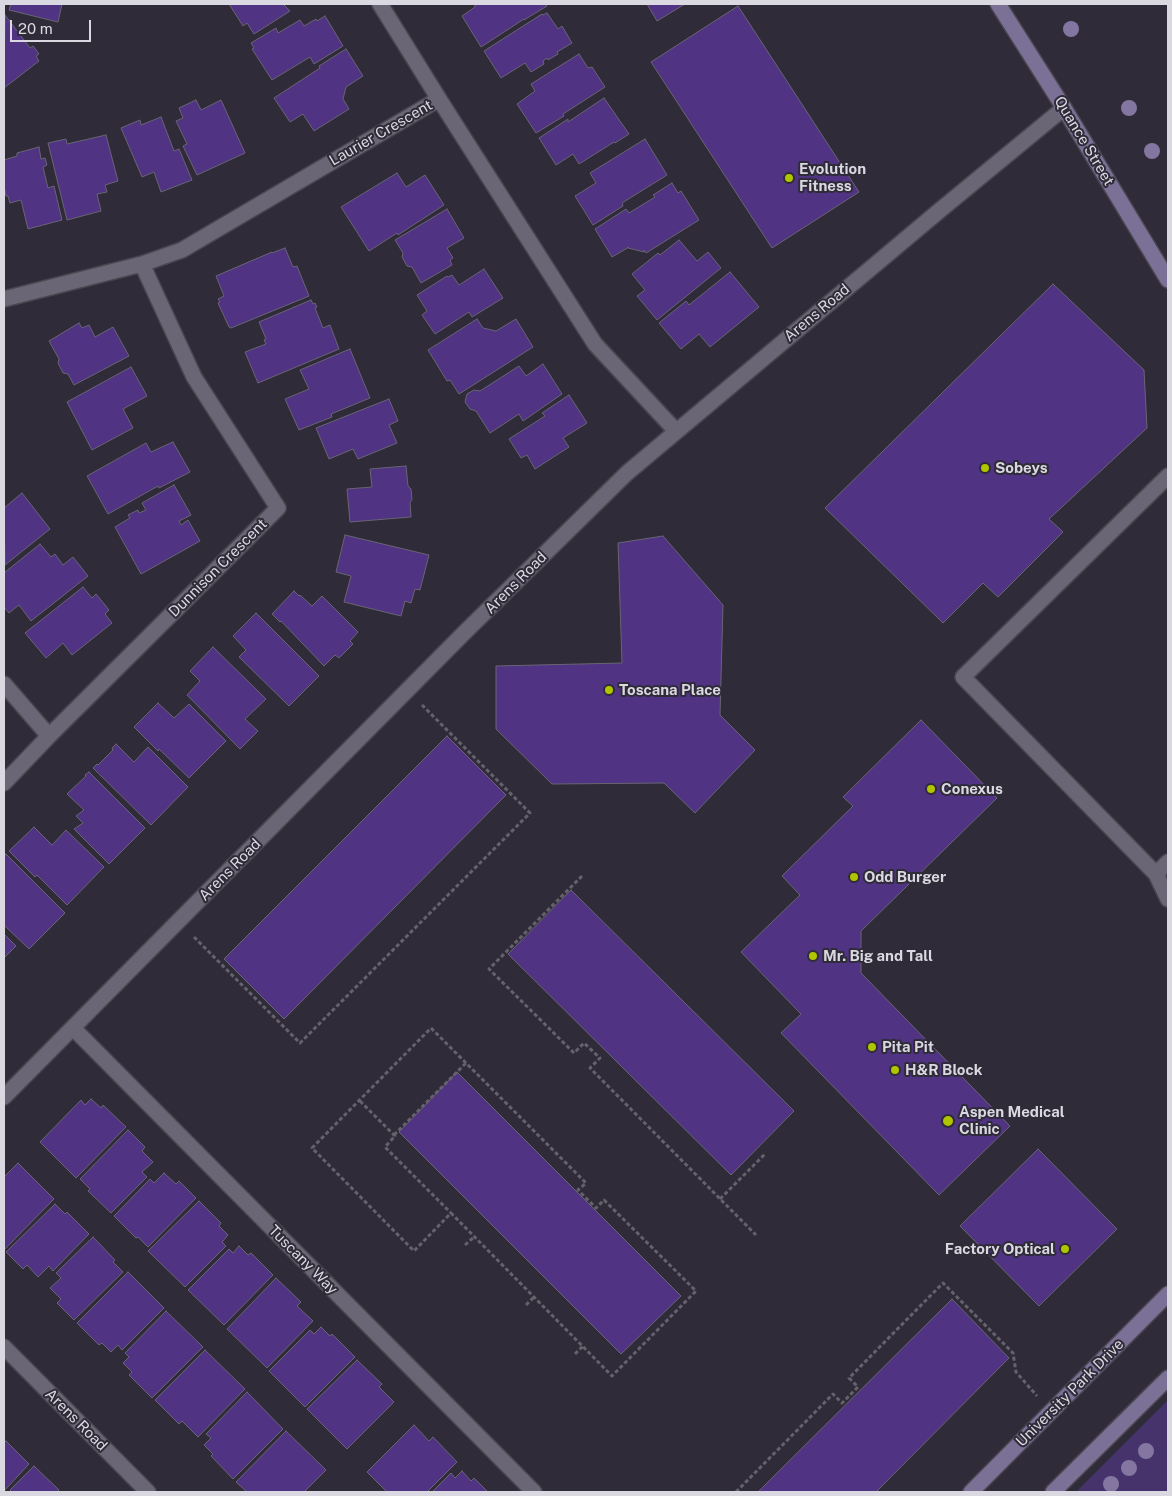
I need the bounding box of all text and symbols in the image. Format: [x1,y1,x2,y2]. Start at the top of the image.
scale bar [12,10,94,42]
text: 20 m [18,20,53,37]
street label: Quance Street [1050,93,1118,189]
street label: Laurier Crescent [326,96,436,170]
place label: Evolution Fitness [799,160,866,195]
marker: Evolution Fitness [783,172,795,184]
street label: Arens Road [780,280,854,346]
place label: Sobeys [995,459,1048,477]
marker: Sobeys [979,462,991,474]
street label: Dunnison Crescent [165,515,271,621]
street label: Arens Road [481,548,551,618]
place label: Toscana Place [619,681,721,699]
marker: Toscana Place [603,684,615,696]
place label: Conexus [941,780,1003,798]
marker: Conexus [925,783,937,795]
street label: Arens Road [195,835,265,905]
place label: Odd Burger [864,868,946,886]
marker: Odd Burger [848,871,860,883]
place label: Mr. Big and Tall [823,947,933,965]
marker: Mr. Big and Tall [807,950,819,962]
place label: Pita Pit [882,1038,934,1056]
marker: Pita Pit [866,1041,878,1053]
place label: H&R Block [905,1061,982,1079]
marker: H&R Block [889,1064,901,1076]
place label: Aspen Medical Clinic [959,1103,1065,1138]
marker: Aspen Medical Clinic [941,1114,955,1128]
street label: Tuscany Way [265,1222,341,1298]
place label: Factory Optical [945,1240,1055,1258]
marker: Factory Optical [1059,1243,1071,1255]
street label: University Park Drive [1012,1335,1128,1451]
street label: Arens Road [41,1385,111,1455]

